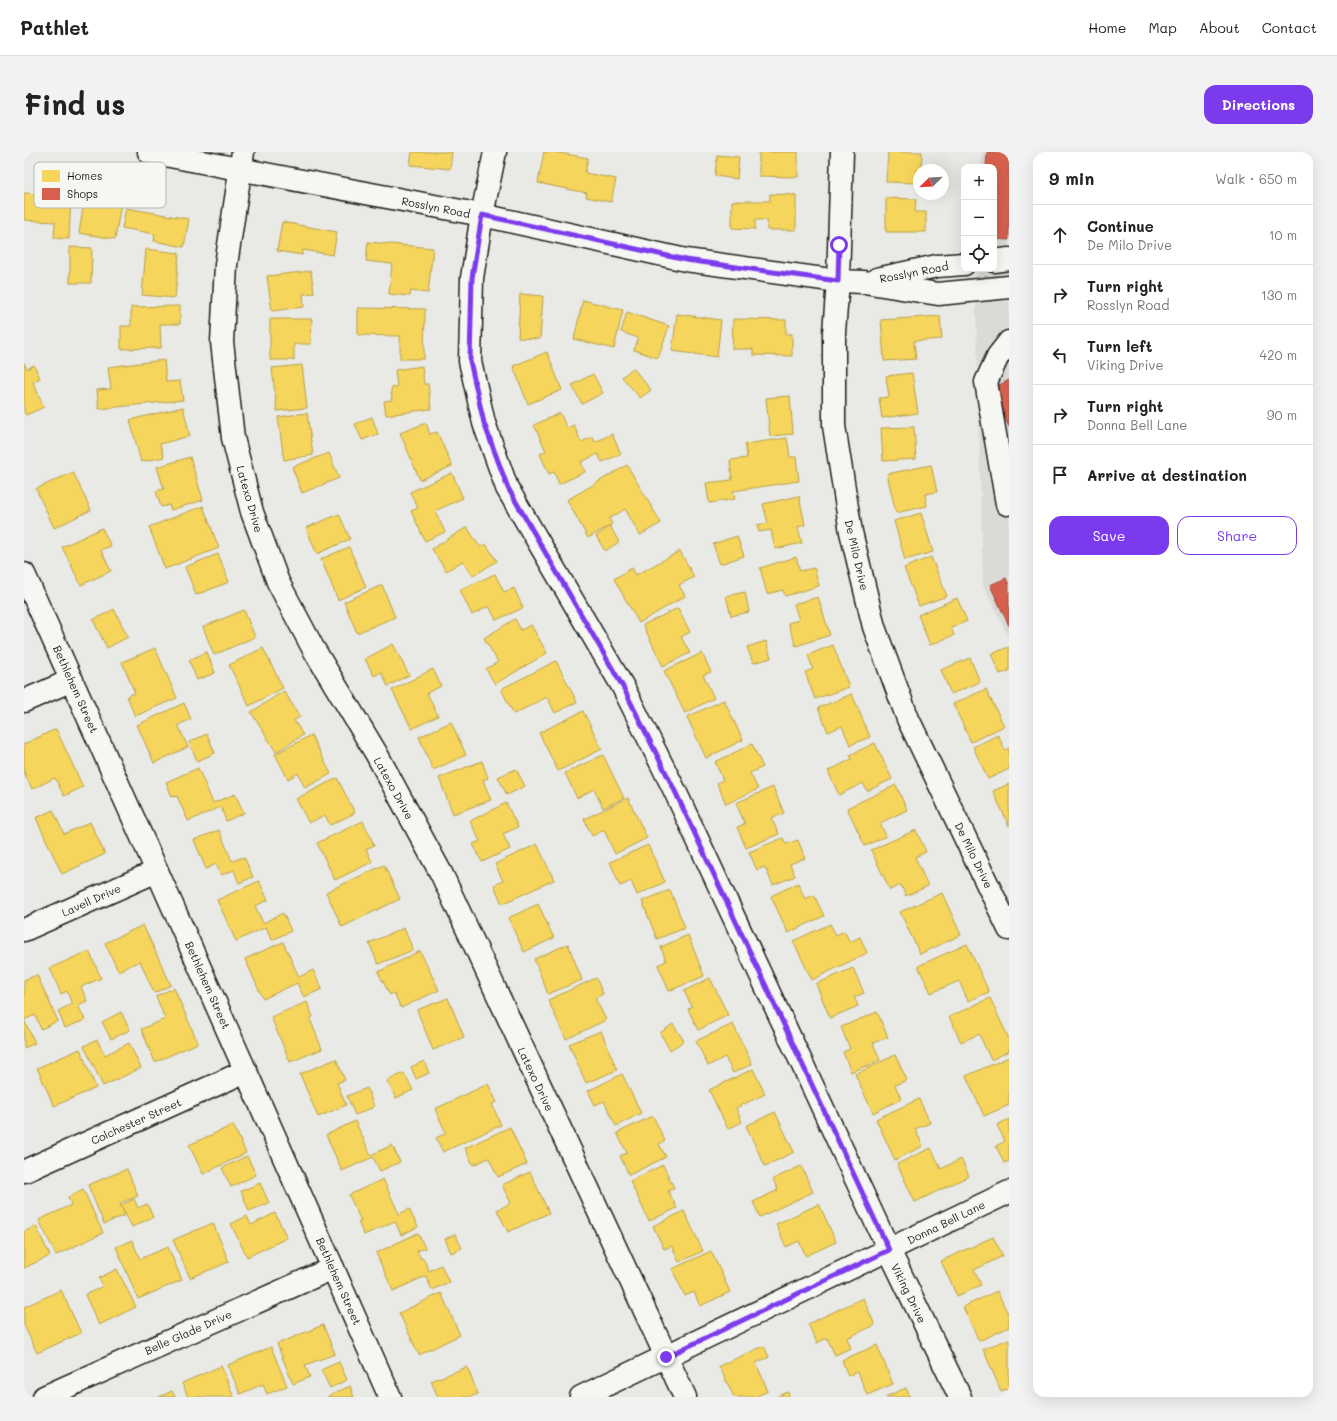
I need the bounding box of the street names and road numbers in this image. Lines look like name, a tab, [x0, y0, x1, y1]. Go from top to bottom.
street label: Rosslyn Road	[400, 193, 472, 221]
street label: Rosslyn Road	[878, 258, 950, 286]
street label: Latexo Drive	[233, 464, 267, 534]
street label: De Milo Drive	[842, 518, 872, 592]
street label: Bethlehem Street	[50, 643, 102, 735]
street label: Latexo Drive	[371, 754, 417, 822]
street label: De Milo Drive	[951, 819, 997, 891]
street label: Lavell Drive	[59, 880, 123, 920]
street label: Bethlehem Street	[182, 939, 234, 1031]
street label: Latexo Drive	[515, 1045, 557, 1114]
street label: Colchester Street	[88, 1094, 184, 1148]
street label: Donna Bell Lane	[905, 1197, 988, 1247]
street label: Bethlehem Street	[313, 1235, 365, 1327]
street label: Viking Drive	[888, 1261, 930, 1326]
street label: Belle Glade Drive	[142, 1306, 234, 1358]

